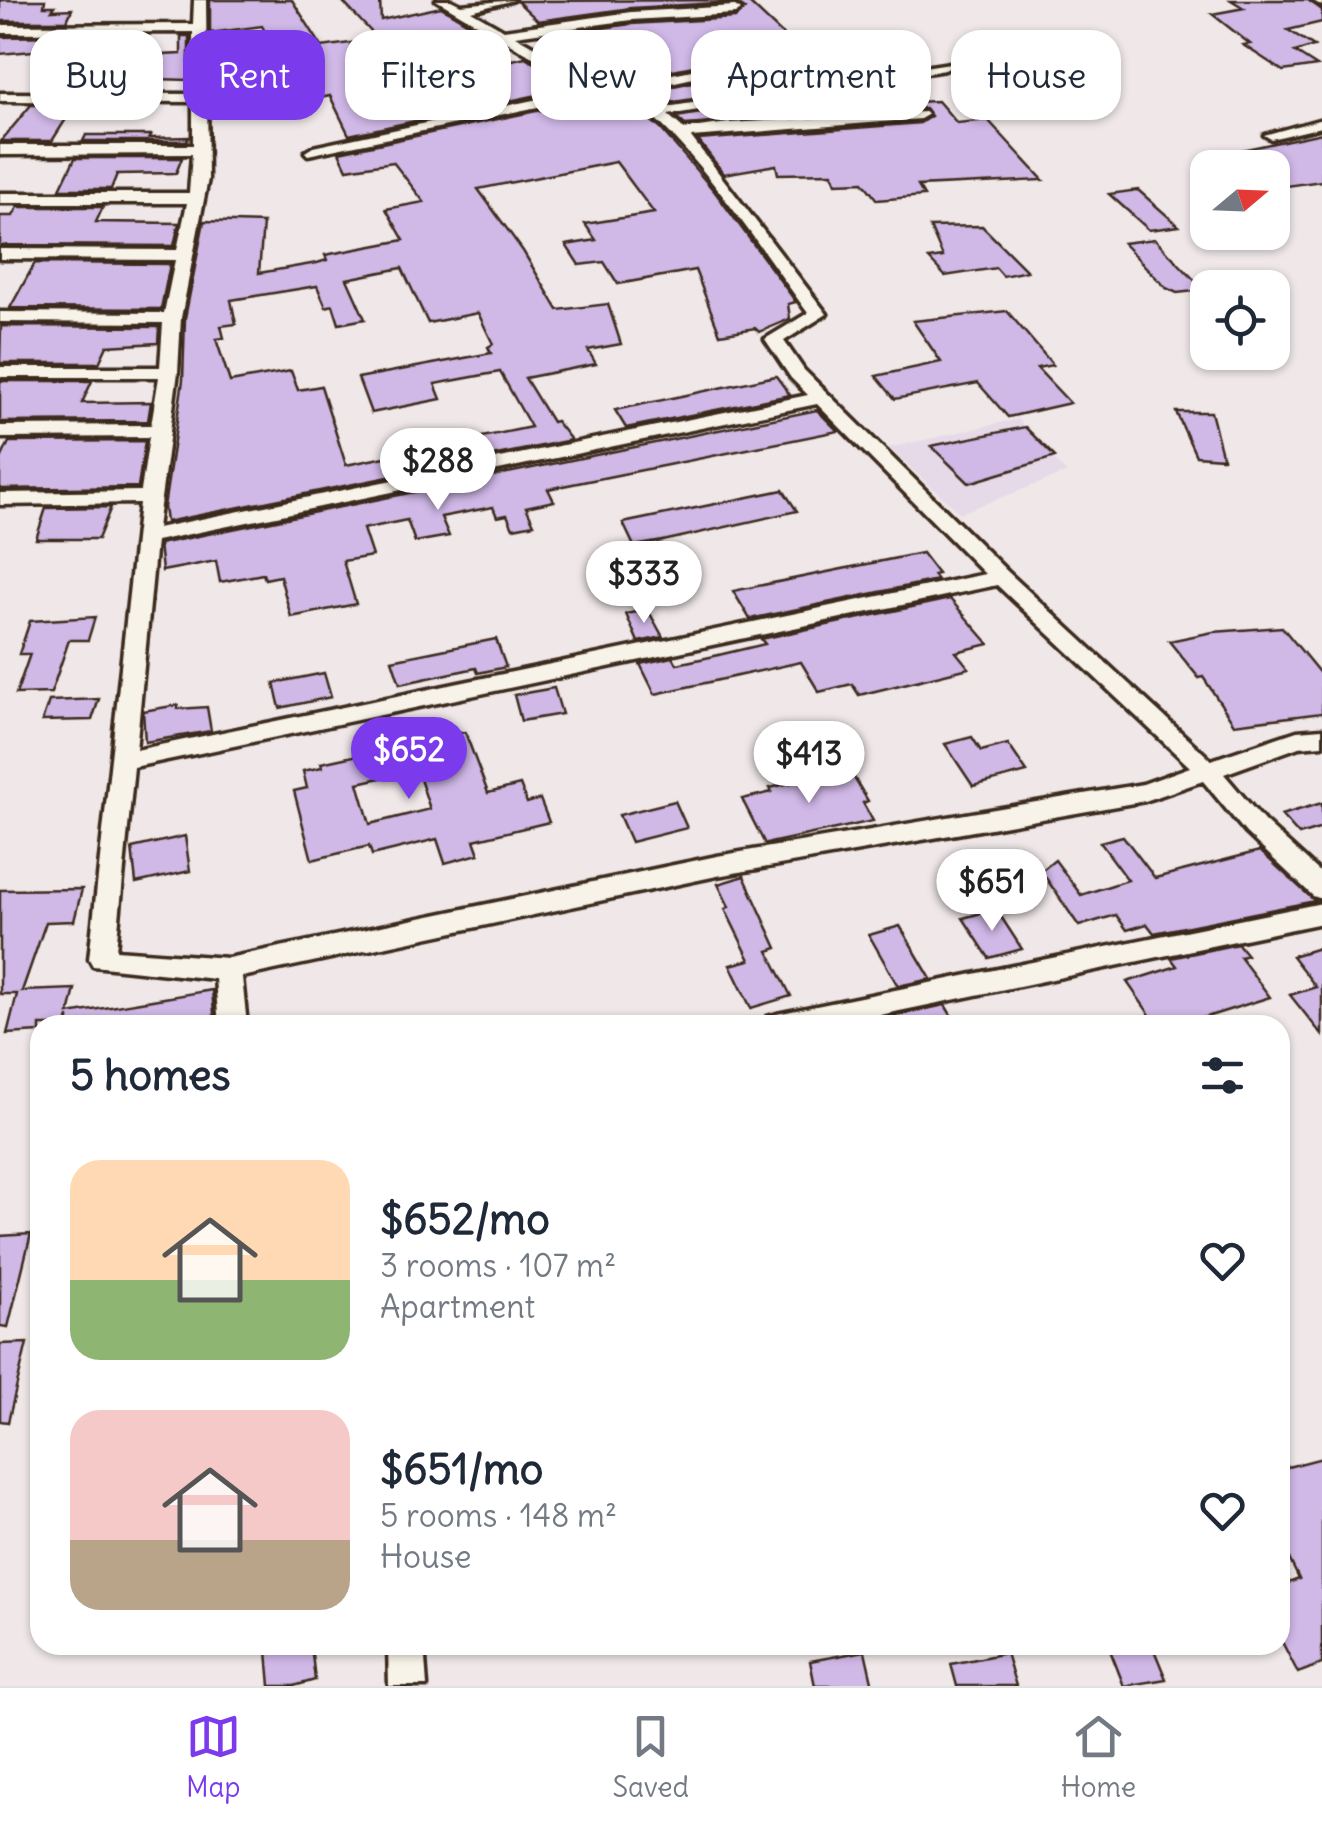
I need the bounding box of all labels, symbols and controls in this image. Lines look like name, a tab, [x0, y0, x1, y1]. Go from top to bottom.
chip: Buy	[30, 30, 163, 120]
chip: Rent	[183, 30, 325, 120]
chip: Filters	[345, 30, 511, 120]
chip: New	[531, 30, 671, 120]
chip: Apartment	[691, 30, 931, 120]
chip: House	[951, 30, 1121, 120]
north arrow	[1190, 150, 1290, 250]
map controls	[1190, 150, 1290, 370]
button: locate	[1190, 270, 1290, 370]
pin: $288	[379, 428, 497, 513]
text: $288	[402, 440, 474, 481]
pin: $333	[585, 541, 703, 626]
text: $333	[608, 553, 680, 594]
pin: $652	[350, 717, 468, 802]
pin: $413	[750, 721, 868, 806]
text: $652	[373, 729, 445, 770]
text: $413	[776, 733, 842, 774]
pin: $651	[933, 849, 1051, 934]
text: $651	[958, 861, 1026, 902]
icon: filters	[1195, 1048, 1250, 1103]
text: 5 homes	[70, 1049, 231, 1101]
text: $652/mo	[380, 1193, 550, 1245]
icon: home	[150, 1200, 270, 1320]
icon: heart	[1195, 1233, 1250, 1288]
text: 3 rooms · 107 m²	[380, 1245, 616, 1286]
text: Apartment	[380, 1286, 535, 1327]
text: $651/mo	[380, 1443, 543, 1495]
icon: home	[150, 1450, 270, 1570]
icon: heart	[1195, 1483, 1250, 1538]
text: 5 rooms · 148 m²	[380, 1495, 617, 1536]
text: House	[380, 1536, 471, 1577]
tab: Map	[186, 1709, 241, 1805]
tab: Saved	[612, 1709, 689, 1805]
tab: Home	[1061, 1709, 1136, 1805]

